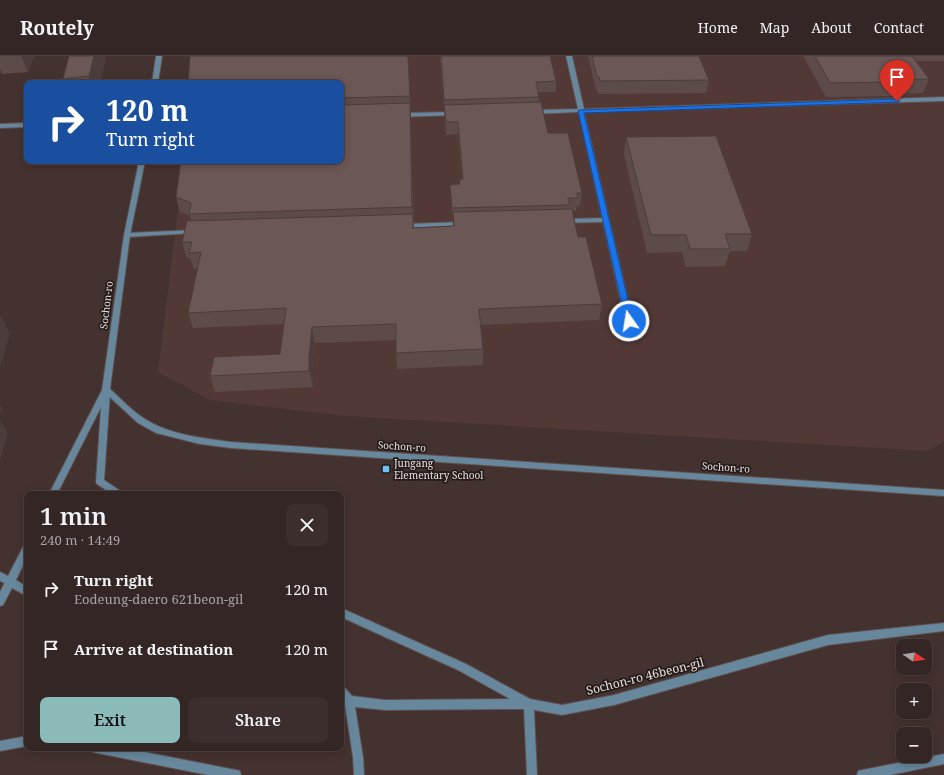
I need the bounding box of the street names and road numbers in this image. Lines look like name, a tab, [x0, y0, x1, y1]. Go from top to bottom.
street label: Sochon-ro	[96, 280, 116, 330]
street label: Sochon-ro	[377, 437, 427, 455]
street label: Sochon-ro	[701, 458, 751, 476]
street label: Sochon-ro 46beon-gil	[584, 653, 706, 699]

